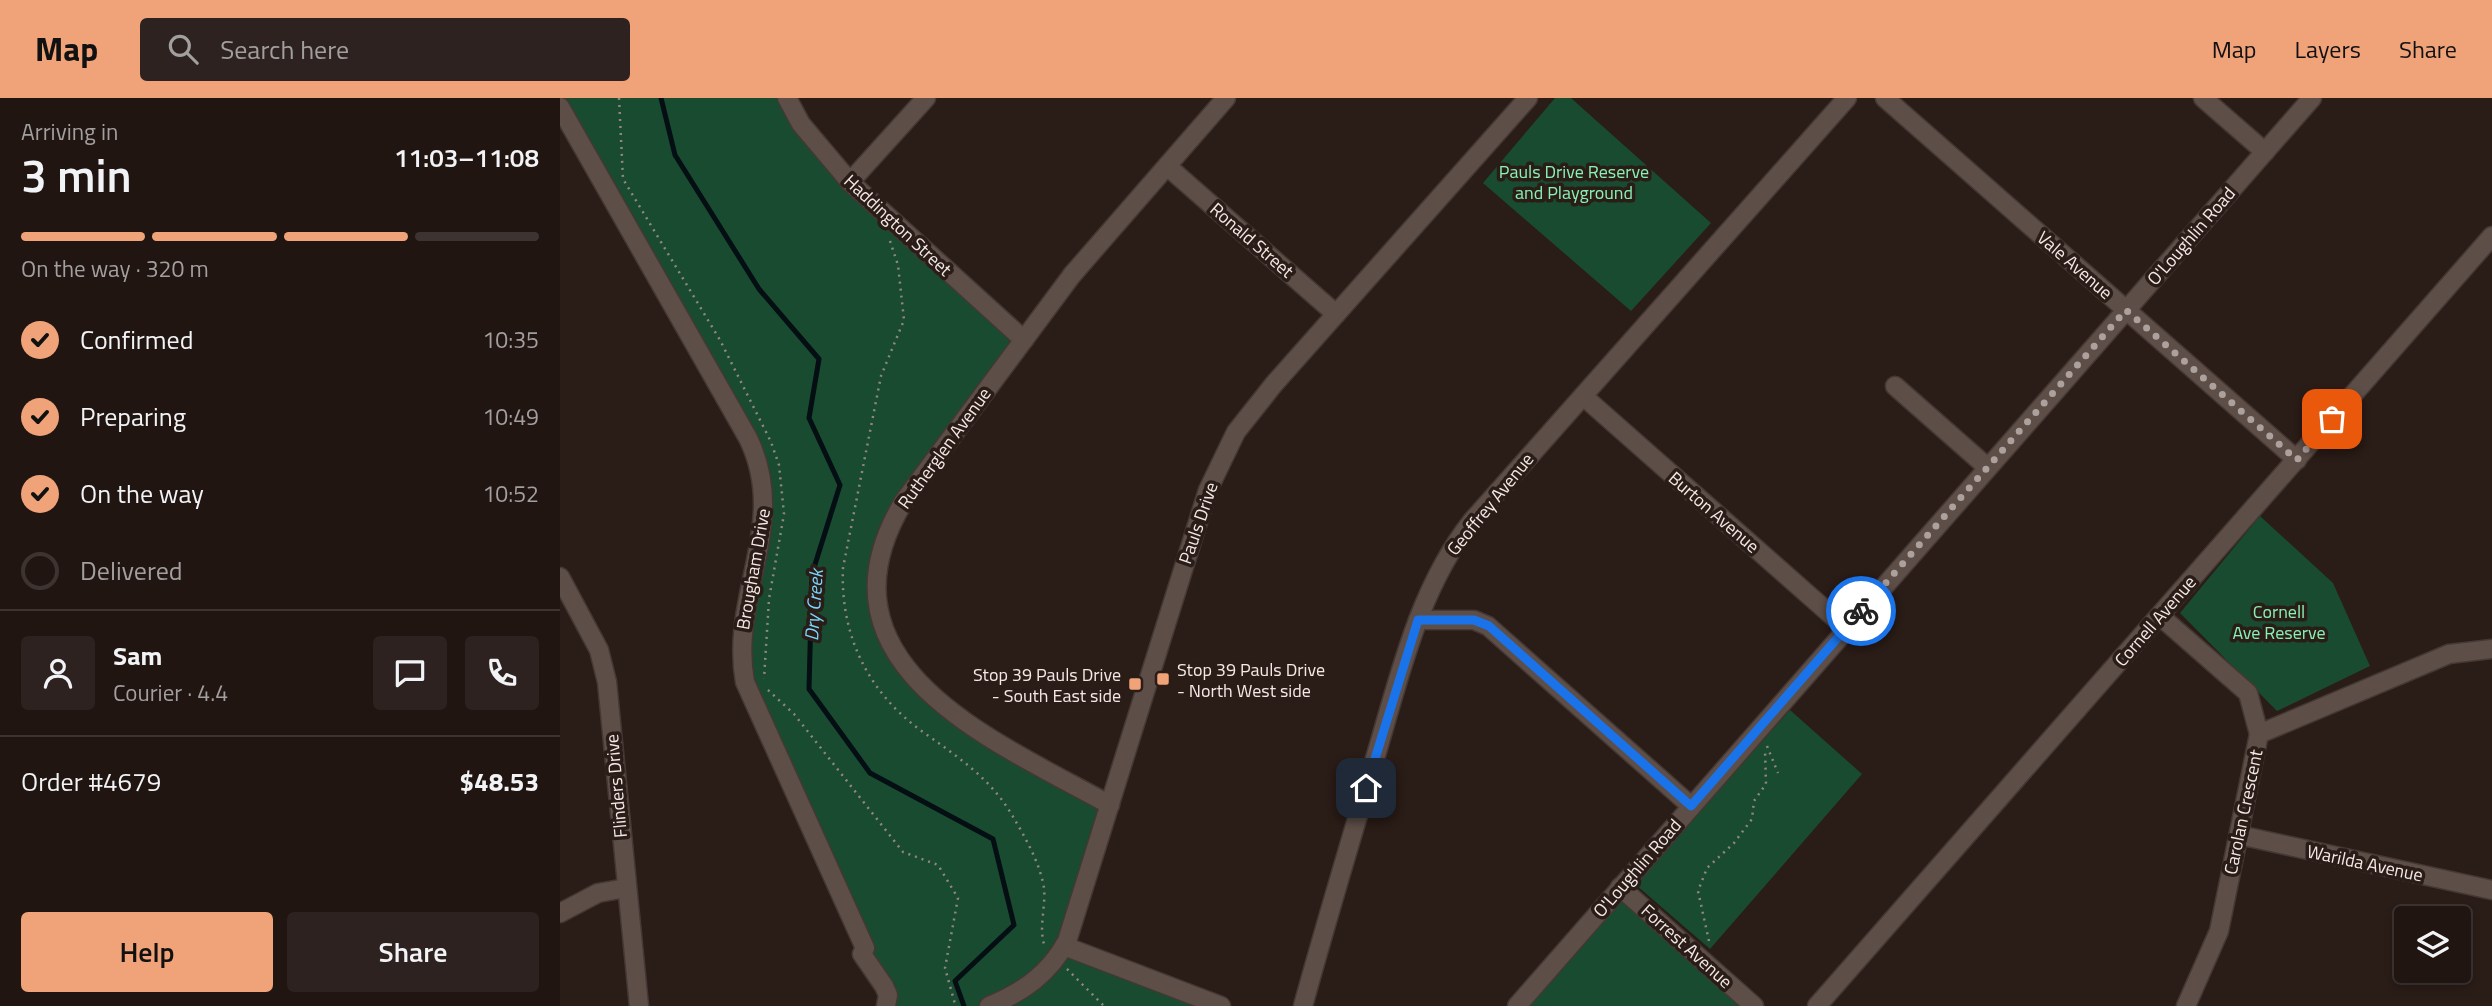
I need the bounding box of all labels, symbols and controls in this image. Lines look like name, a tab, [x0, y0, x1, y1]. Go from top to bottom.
search box	[140, 18, 630, 81]
text: Map	[35, 24, 98, 74]
icon: search	[164, 30, 202, 68]
text: Search here	[220, 30, 349, 69]
text: Map	[2212, 31, 2257, 67]
text: Layers	[2295, 31, 2361, 67]
text: Share	[2399, 31, 2457, 67]
text: Arriving in	[21, 114, 118, 149]
text: 11:03–11:08	[394, 138, 539, 177]
text: 3 min	[21, 140, 132, 210]
park label: Pauls Drive Reserve and Playground	[1499, 158, 1649, 206]
street label: Haddington Street	[838, 168, 959, 283]
street label: O'Loughlin Road	[2141, 181, 2241, 291]
street label: Ronald Street	[1204, 196, 1300, 284]
street label: Vale Avenue	[2031, 224, 2119, 306]
text: On the way · 320 m	[21, 251, 209, 286]
text: Confirmed	[80, 320, 194, 359]
icon: check	[21, 321, 59, 359]
text: 10:35	[482, 322, 539, 357]
street label: Rutherglen Avenue	[891, 382, 997, 514]
pin	[2302, 389, 2362, 449]
text: Preparing	[80, 397, 186, 436]
icon: check	[21, 398, 59, 436]
text: 10:49	[482, 399, 539, 434]
icon: bag	[2313, 400, 2351, 438]
street label: Geoffrey Avenue	[1440, 447, 1540, 561]
street label: Burton Avenue	[1663, 465, 1765, 559]
text: On the way	[80, 474, 204, 513]
icon: check	[21, 475, 59, 513]
text: 10:52	[482, 476, 539, 511]
street label: Pauls Drive	[1171, 478, 1225, 568]
street label: Brougham Drive	[729, 506, 777, 632]
text: Delivered	[80, 551, 183, 590]
water label: Dry Creek	[796, 566, 830, 642]
street label: Cornell Avenue	[2108, 570, 2202, 672]
courier	[1826, 576, 1896, 646]
icon: bike	[1842, 592, 1880, 630]
park label: Cornell Ave Reserve	[2232, 598, 2326, 646]
button: person	[21, 636, 95, 710]
text: Sam	[113, 636, 162, 675]
button: chat	[373, 636, 447, 710]
button: phone	[465, 636, 539, 710]
place label: Stop 39 Pauls Drive - North West side	[1177, 656, 1325, 704]
place label: Stop 39 Pauls Drive - South East side	[973, 661, 1121, 709]
marker: Stop 39 Pauls Drive - North West side	[1155, 671, 1171, 687]
text: Courier · 4.4	[113, 675, 228, 710]
marker: Stop 39 Pauls Drive - South East side	[1127, 676, 1143, 692]
street label: Flinders Drive	[598, 733, 634, 839]
street label: Carolan Crescent	[2217, 746, 2270, 877]
pin	[1336, 758, 1396, 818]
text: Order #4679	[21, 762, 161, 801]
text: $48.53	[460, 762, 539, 801]
icon: home	[1347, 769, 1385, 807]
street label: O'Loughlin Road	[1587, 813, 1687, 923]
street label: Warilda Avenue	[2305, 838, 2425, 888]
street label: Forrest Avenue	[1635, 898, 1739, 994]
map controls	[2394, 906, 2471, 983]
button: layers	[2394, 906, 2471, 983]
button: Help	[21, 912, 273, 992]
button: Share	[287, 912, 539, 992]

